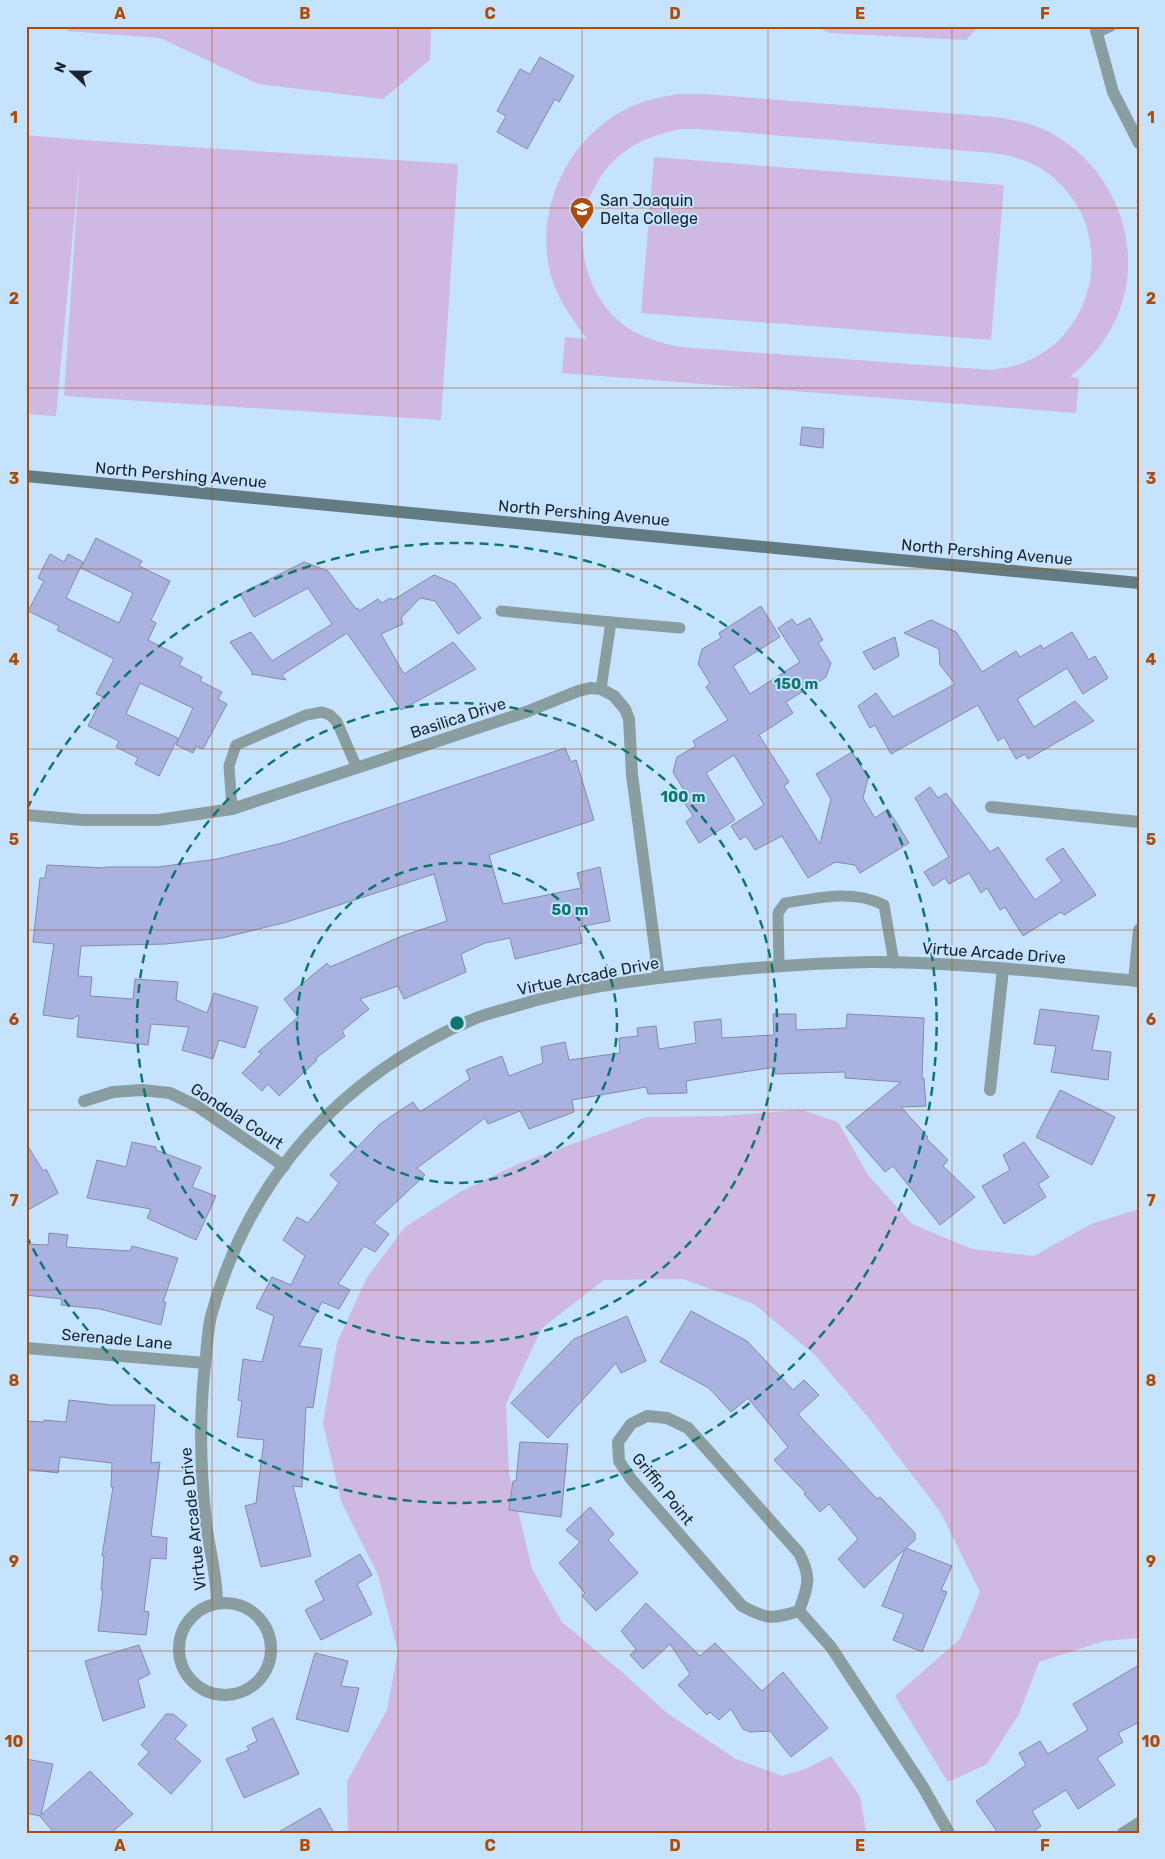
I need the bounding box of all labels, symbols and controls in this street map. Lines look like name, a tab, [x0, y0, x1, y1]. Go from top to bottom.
text: A	[114, 4, 126, 23]
text: B	[299, 4, 311, 23]
text: C	[484, 4, 496, 23]
text: D	[669, 4, 681, 23]
text: E	[855, 4, 865, 23]
text: F	[1040, 4, 1050, 23]
north arrow	[48, 48, 98, 98]
text: N	[51, 59, 70, 75]
text: 1	[10, 108, 18, 127]
text: 1	[1147, 108, 1155, 127]
place label: San Joaquin Delta College	[600, 191, 698, 228]
school or university icon: San Joaquin Delta College	[569, 196, 595, 230]
text: 2	[9, 289, 19, 308]
text: 2	[1146, 289, 1156, 308]
street label: North Pershing Avenue	[94, 458, 268, 492]
text: 3	[9, 469, 19, 488]
text: 3	[1146, 469, 1156, 488]
street label: North Pershing Avenue	[497, 496, 671, 530]
street label: North Pershing Avenue	[900, 535, 1074, 569]
text: 4	[9, 650, 20, 669]
text: 4	[1146, 650, 1157, 669]
text: 150 m	[774, 675, 818, 693]
street label: Basilica Drive	[408, 694, 508, 742]
text: 100 m	[661, 788, 705, 806]
text: 5	[9, 830, 19, 849]
text: 5	[1146, 830, 1156, 849]
text: 50 m	[552, 901, 588, 919]
street label: Virtue Arcade Drive	[922, 939, 1066, 967]
street label: Virtue Arcade Drive	[516, 953, 660, 999]
text: 6	[9, 1010, 19, 1029]
text: 6	[1146, 1010, 1156, 1029]
centre of rings	[448, 1014, 466, 1032]
street label: Gondola Court	[187, 1079, 287, 1153]
text: 7	[9, 1191, 19, 1210]
text: 7	[1146, 1191, 1156, 1210]
street label: Serenade Lane	[61, 1325, 173, 1353]
text: 8	[9, 1371, 20, 1390]
text: 8	[1146, 1371, 1157, 1390]
street label: Virtue Arcade Drive	[176, 1446, 210, 1592]
street label: Griffin Point	[628, 1449, 698, 1529]
text: 9	[9, 1552, 19, 1571]
text: 9	[1146, 1552, 1156, 1571]
text: 10	[5, 1732, 24, 1751]
text: 10	[1142, 1732, 1161, 1751]
text: A	[114, 1836, 126, 1855]
text: B	[299, 1836, 311, 1855]
text: C	[484, 1836, 496, 1855]
text: D	[669, 1836, 681, 1855]
text: E	[855, 1836, 865, 1855]
text: F	[1040, 1836, 1050, 1855]

